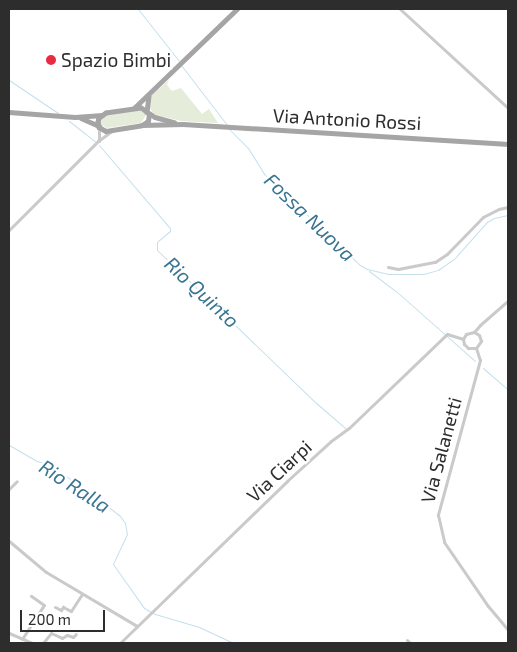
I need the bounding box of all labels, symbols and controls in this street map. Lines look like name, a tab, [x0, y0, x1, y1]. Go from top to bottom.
place label: Spazio Bimbi	[61, 49, 171, 71]
marker: Spazio Bimbi	[45, 54, 57, 66]
street label: Via Antonio Rossi	[272, 104, 422, 134]
water label: Fossa Nuova	[260, 168, 360, 266]
water label: Rio Quinto	[160, 252, 244, 332]
street label: Via Salanetti	[416, 395, 466, 505]
street label: Via Ciarpi	[242, 435, 316, 507]
water label: Rio Ralla	[35, 454, 115, 518]
scale bar	[22, 600, 108, 632]
text: 200 m	[28, 610, 71, 628]

